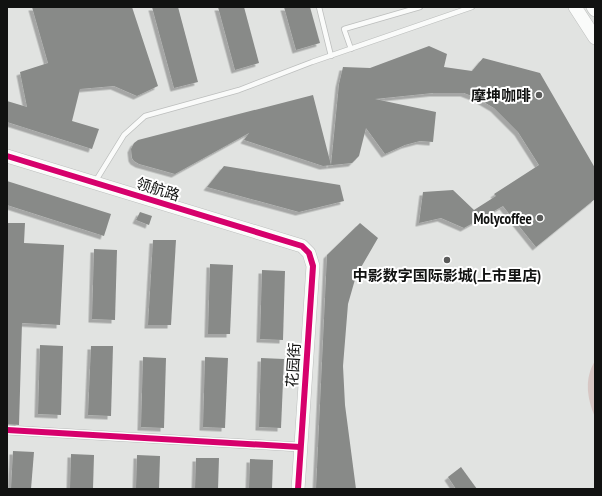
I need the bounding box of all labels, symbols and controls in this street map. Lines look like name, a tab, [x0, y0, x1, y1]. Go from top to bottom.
place label: 摩坤咖啡	[471, 86, 531, 105]
marker: 摩坤咖啡	[534, 90, 544, 100]
street label: 领航路	[134, 173, 182, 205]
place label: Molycoffee	[473, 209, 532, 228]
marker: Molycoffee	[535, 213, 545, 223]
marker: 中影数字国际影城(上市里店)	[442, 255, 452, 265]
place label: 中影数字国际影城(上市里店)	[353, 266, 541, 285]
street label: 花园街	[282, 342, 304, 388]

